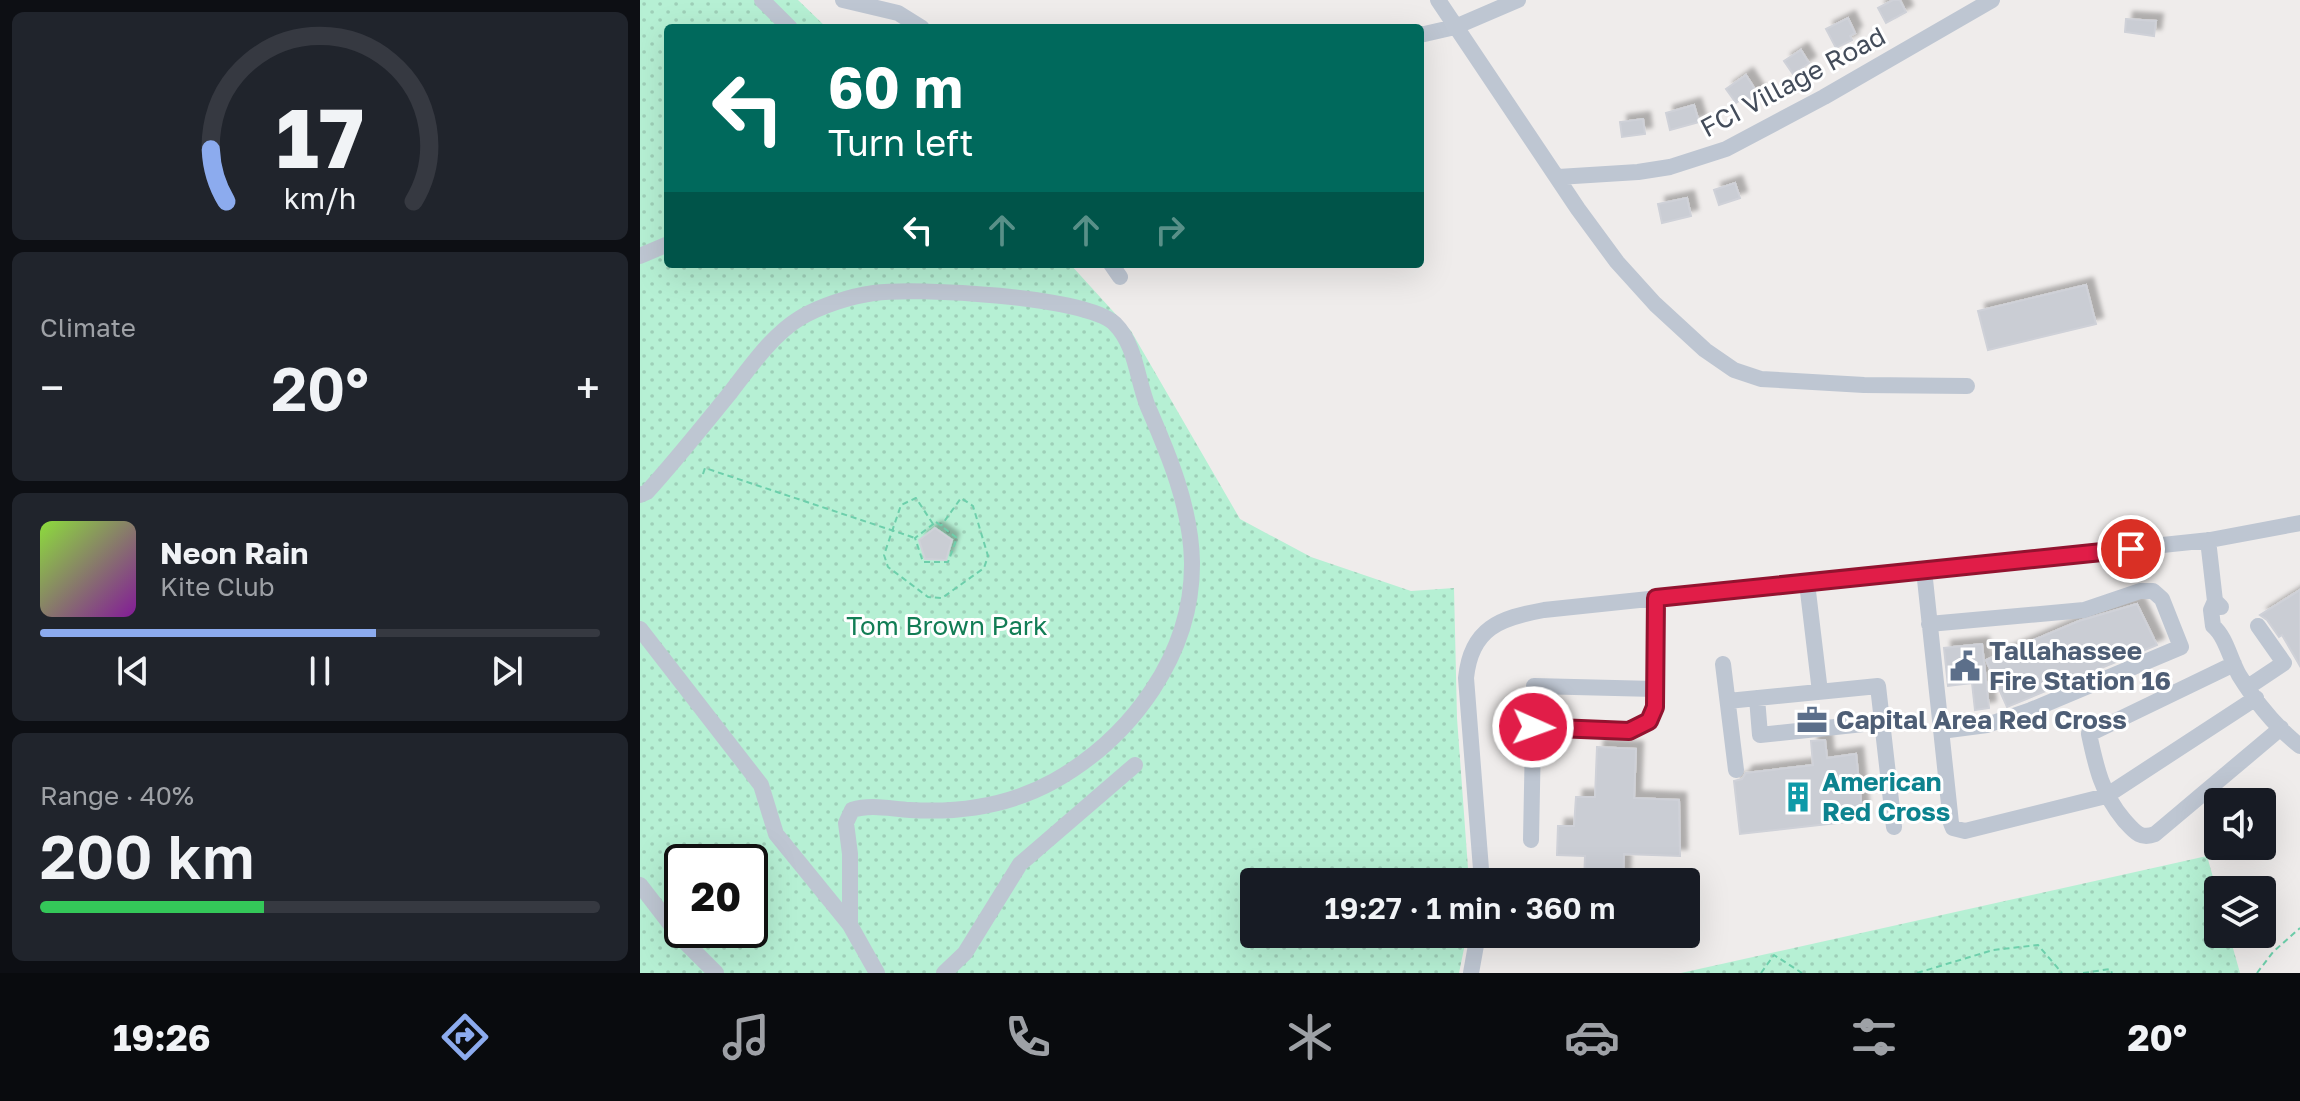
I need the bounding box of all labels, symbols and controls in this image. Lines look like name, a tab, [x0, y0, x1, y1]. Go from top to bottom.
street label: FCI Village Road	[1695, 20, 1890, 143]
text: 60 m	[828, 53, 963, 120]
icon: left	[696, 56, 800, 160]
text: 17	[276, 86, 364, 186]
text: Turn left	[828, 121, 974, 164]
text: km/h	[284, 181, 356, 215]
icon: left	[896, 208, 940, 252]
icon: ahead	[980, 208, 1024, 252]
icon: ahead	[1064, 208, 1108, 252]
icon: right	[1148, 208, 1192, 252]
text: Climate	[40, 312, 136, 343]
text: 20°	[271, 352, 369, 424]
text: −	[40, 361, 64, 414]
text: +	[576, 361, 600, 414]
pin	[2097, 515, 2165, 583]
icon: arrive	[2109, 527, 2153, 571]
text: Neon Rain	[160, 535, 308, 571]
text: Kite Club	[160, 571, 275, 602]
park label: Tom Brown Park	[846, 610, 1048, 641]
place label: Tallahassee Fire Station 16	[1989, 635, 2171, 696]
icon: previous	[111, 649, 155, 693]
icon: pause	[298, 649, 342, 693]
icon: next	[485, 649, 529, 693]
public building icon: Tallahassee Fire Station 16	[1948, 649, 1982, 683]
position arrow	[1491, 685, 1575, 769]
office icon: Capital Area Red Cross	[1795, 703, 1829, 737]
place label: Capital Area Red Cross	[1836, 704, 2127, 735]
place label: American Red Cross	[1822, 766, 1950, 827]
text: Range · 40%	[40, 780, 194, 811]
building icon: American Red Cross	[1781, 780, 1815, 814]
map controls	[2204, 788, 2276, 948]
button: sound	[2204, 788, 2276, 860]
text: 200 km	[40, 820, 255, 892]
speed limit sign: 20	[664, 844, 768, 948]
button: layers	[2204, 876, 2276, 948]
text: 19:27 · 1 min · 360 m	[1325, 890, 1615, 926]
icon: directions	[437, 1009, 493, 1065]
icon: music	[718, 1009, 774, 1065]
icon: phone	[1000, 1009, 1056, 1065]
icon: climate	[1282, 1009, 1338, 1065]
icon: car	[1564, 1009, 1620, 1065]
icon: filters	[1846, 1009, 1902, 1065]
text: 19:26	[113, 1016, 211, 1059]
text: 20°	[2128, 1016, 2187, 1059]

